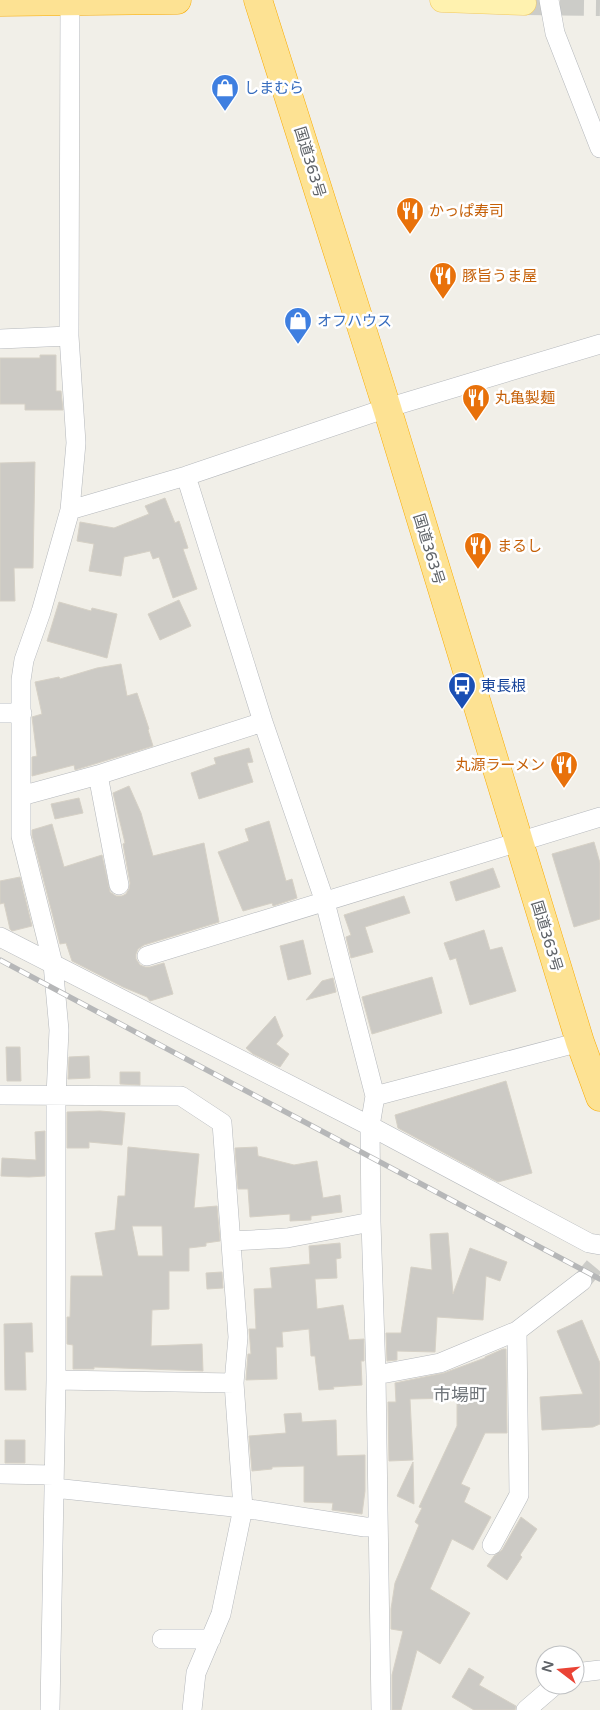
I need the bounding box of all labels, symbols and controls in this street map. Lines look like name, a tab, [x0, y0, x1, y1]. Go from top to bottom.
shop icon: しまむら	[210, 73, 240, 112]
place label: しまむら	[244, 79, 304, 97]
street label: 国道363号	[291, 124, 329, 200]
restaurant icon: かっぱ寿司	[395, 196, 425, 235]
place label: かっぱ寿司	[429, 202, 504, 220]
restaurant icon: 豚旨うま屋	[428, 261, 458, 300]
place label: 豚旨うま屋	[462, 267, 537, 285]
shop icon: オフハウス	[283, 306, 313, 345]
place label: オフハウス	[317, 312, 392, 330]
restaurant icon: 丸亀製麺	[461, 383, 491, 422]
place label: 丸亀製麺	[495, 389, 555, 407]
street label: 国道363号	[410, 511, 448, 587]
restaurant icon: まるし	[463, 531, 493, 570]
place label: まるし	[497, 537, 542, 555]
bus stop icon: 東長根	[447, 671, 477, 710]
place label: 東長根	[481, 677, 526, 695]
restaurant icon: 丸源ラーメン	[549, 750, 579, 789]
place label: 丸源ラーメン	[456, 756, 545, 774]
street label: 国道363号	[528, 898, 566, 974]
district label: 市場町	[433, 1384, 487, 1406]
north arrow	[535, 1645, 585, 1695]
text: N	[538, 1659, 558, 1674]

